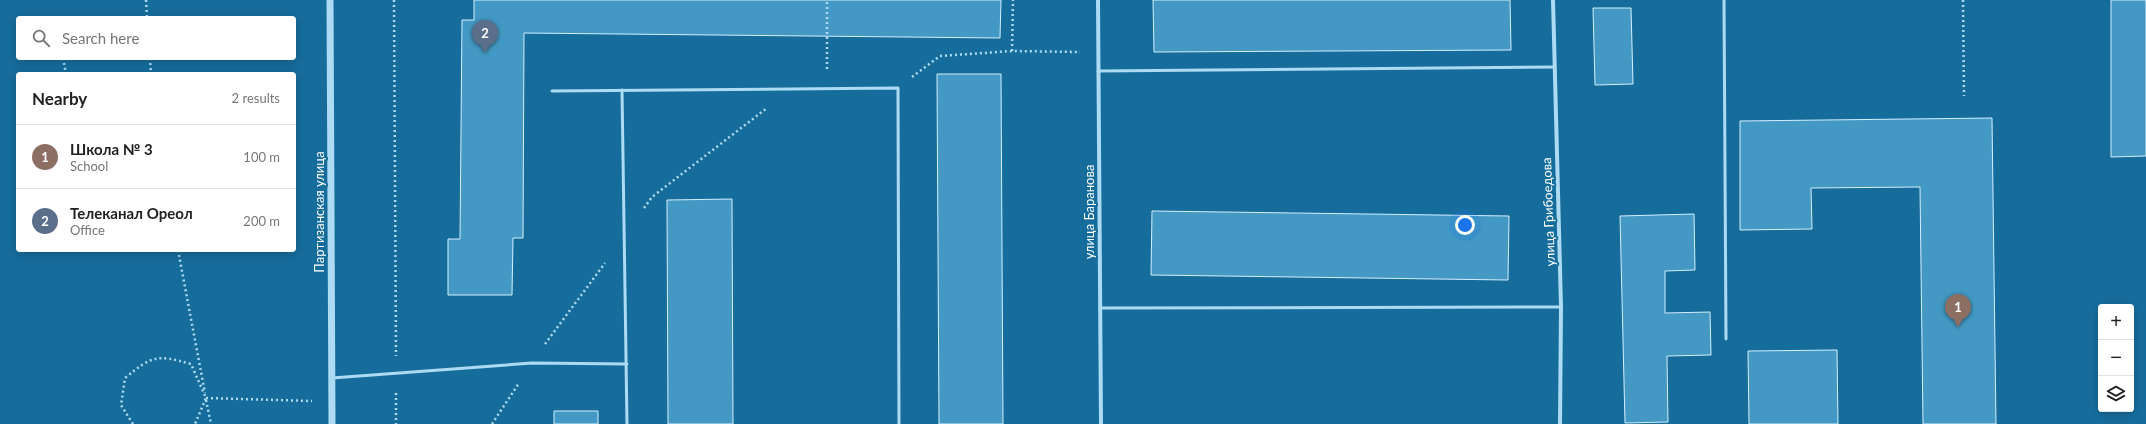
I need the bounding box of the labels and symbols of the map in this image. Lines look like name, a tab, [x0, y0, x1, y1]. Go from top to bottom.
pin: 2	[472, 20, 498, 53]
street label: Партизанская улица	[311, 151, 327, 273]
street label: улица Грибоедова	[1538, 157, 1558, 267]
street label: улица Баранова	[1081, 165, 1097, 259]
your location	[1455, 215, 1475, 235]
pin: 1	[1945, 294, 1971, 327]

